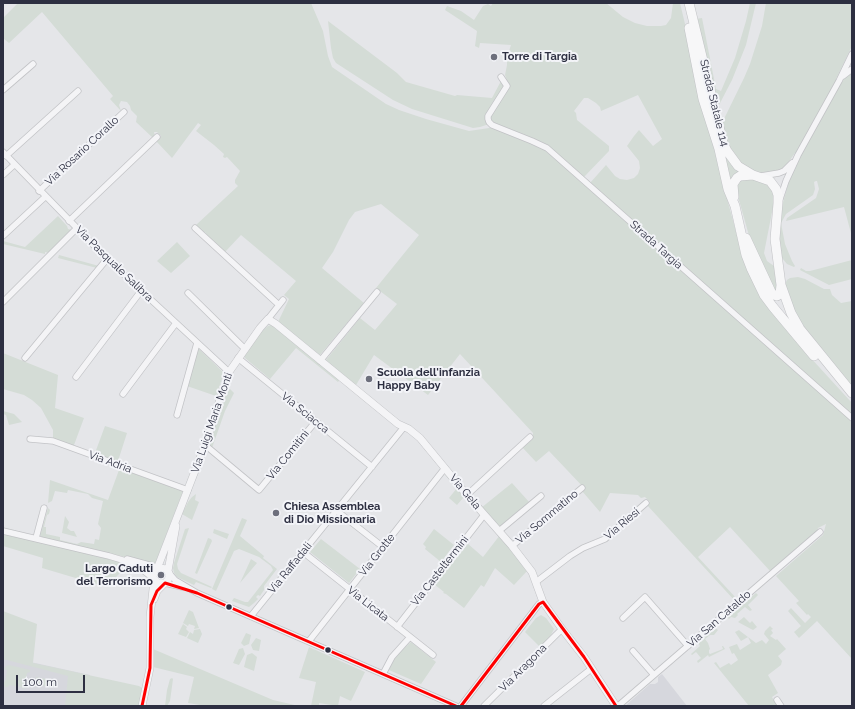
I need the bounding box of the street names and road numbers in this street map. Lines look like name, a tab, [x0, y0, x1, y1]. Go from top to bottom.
street label: Strada Statale 114	[697, 58, 731, 148]
street label: Via Rosario Corallo	[43, 114, 121, 188]
street label: Strada Targia	[627, 218, 685, 272]
street label: Via Pasquale Salibra	[72, 223, 156, 305]
street label: Via Luigi Maria Monti	[189, 371, 235, 475]
street label: Via Sciacca	[278, 390, 332, 436]
street label: Via Comitini	[264, 427, 312, 483]
street label: Via Adria	[87, 448, 133, 476]
street label: Via Gela	[446, 472, 484, 512]
street label: Via Sommatino	[513, 487, 581, 547]
street label: Via Riesi	[602, 505, 642, 543]
street label: Via Grotte	[356, 531, 398, 579]
street label: Via Casteltermini	[408, 533, 472, 609]
street label: Via Raffadali	[265, 540, 315, 596]
street label: Via Licata	[345, 584, 391, 624]
street label: Via San Cataldo	[684, 588, 754, 650]
street label: Via Aragona	[497, 642, 549, 694]

